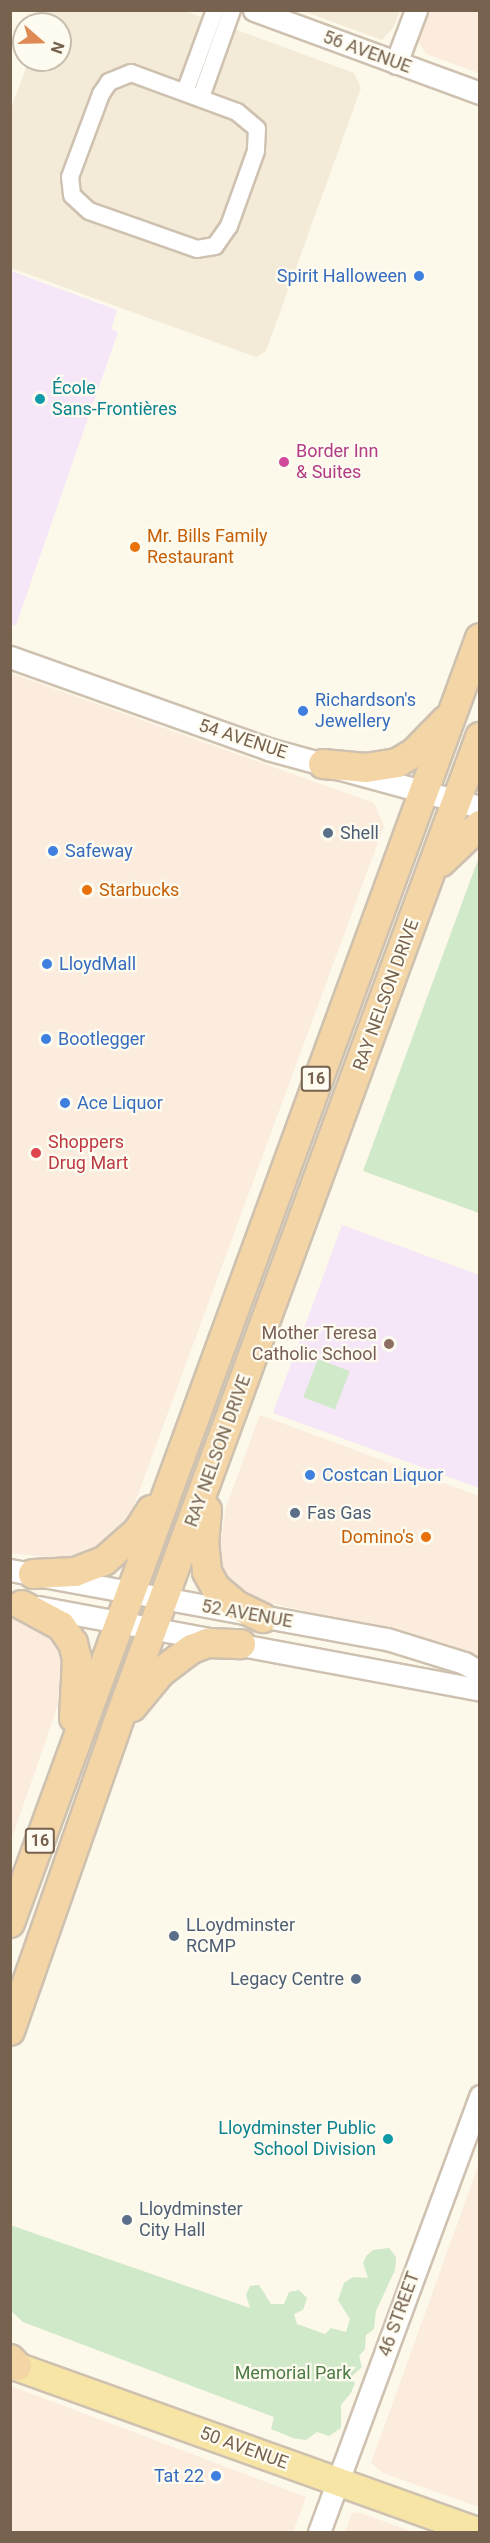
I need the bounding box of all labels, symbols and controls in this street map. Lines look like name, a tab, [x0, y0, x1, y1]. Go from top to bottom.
north arrow	[12, 12, 72, 72]
street label: 56 AVENUE	[320, 26, 414, 78]
text: N	[47, 39, 68, 56]
place label: Spirit Halloween	[277, 265, 407, 287]
marker: Spirit Halloween	[412, 269, 426, 283]
place label: École Sans-Frontières	[52, 378, 177, 420]
marker: École Sans-Frontières	[33, 392, 47, 406]
place label: Border Inn & Suites	[296, 441, 378, 484]
marker: Border Inn & Suites	[277, 455, 291, 469]
place label: Mr. Bills Family Restaurant	[147, 526, 268, 568]
marker: Mr. Bills Family Restaurant	[128, 540, 142, 554]
place label: Richardson's Jewellery	[315, 690, 416, 732]
marker: Richardson's Jewellery	[296, 704, 310, 718]
street label: 54 AVENUE	[196, 714, 290, 764]
place label: Shell	[340, 822, 379, 844]
marker: Shell	[321, 826, 335, 840]
place label: Safeway	[65, 840, 133, 862]
marker: Safeway	[46, 844, 60, 858]
place label: Starbucks	[99, 879, 179, 901]
marker: Starbucks	[80, 883, 94, 897]
street label: RAY NELSON DRIVE	[349, 916, 423, 1074]
place label: LloydMall	[59, 953, 136, 975]
marker: LloydMall	[40, 957, 54, 971]
place label: Bootlegger	[58, 1028, 145, 1050]
marker: Bootlegger	[39, 1032, 53, 1046]
road number: 16	[300, 1066, 332, 1092]
place label: Ace Liquor	[77, 1092, 163, 1114]
marker: Ace Liquor	[58, 1096, 72, 1110]
place label: Shoppers Drug Mart	[48, 1132, 128, 1174]
marker: Shoppers Drug Mart	[29, 1146, 43, 1160]
place label: Mother Teresa Catholic School	[252, 1323, 377, 1366]
marker: Mother Teresa Catholic School	[382, 1337, 396, 1351]
street label: RAY NELSON DRIVE	[181, 1372, 255, 1530]
place label: Costcan Liquor	[322, 1464, 443, 1486]
marker: Costcan Liquor	[303, 1468, 317, 1482]
place label: Fas Gas	[307, 1502, 372, 1524]
marker: Fas Gas	[288, 1506, 302, 1520]
place label: Domino's	[341, 1526, 414, 1548]
marker: Domino's	[419, 1530, 433, 1544]
street label: 52 AVENUE	[200, 1595, 294, 1633]
road number: 16	[24, 1828, 57, 1854]
place label: LLoydminster RCMP	[186, 1915, 295, 1958]
marker: LLoydminster RCMP	[167, 1929, 181, 1943]
place label: Legacy Centre	[230, 1968, 344, 1990]
marker: Legacy Centre	[349, 1972, 363, 1986]
place label: Lloydminster Public School Division	[218, 2118, 376, 2160]
marker: Lloydminster Public School Division	[381, 2132, 395, 2146]
place label: Lloydminster City Hall	[139, 2199, 243, 2242]
marker: Lloydminster City Hall	[120, 2213, 134, 2227]
street label: 46 STREET	[374, 2269, 424, 2359]
park label: Memorial Park	[235, 2362, 351, 2384]
street label: 50 AVENUE	[197, 2422, 291, 2474]
place label: Tat 22	[154, 2465, 204, 2487]
marker: Tat 22	[209, 2469, 223, 2483]

